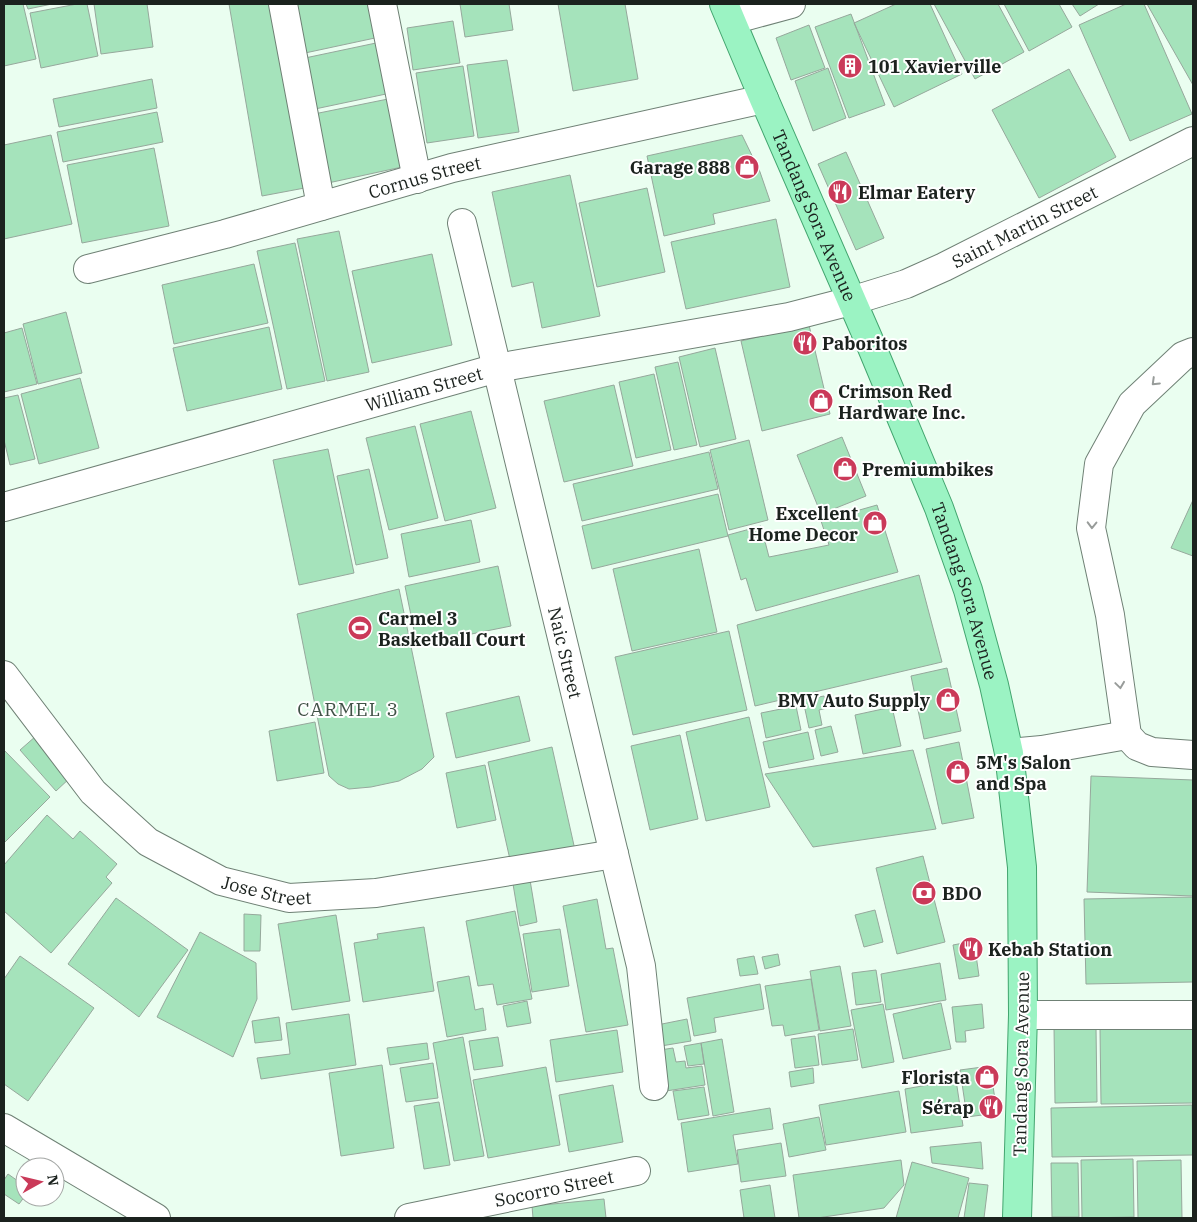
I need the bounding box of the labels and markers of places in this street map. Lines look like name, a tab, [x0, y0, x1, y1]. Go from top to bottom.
building icon: 101 Xavierville	[837, 53, 863, 79]
place label: 101 Xavierville	[868, 55, 1001, 78]
shop icon: Garage 888	[734, 154, 760, 180]
place label: Garage 888	[630, 156, 730, 179]
restaurant icon: Elmar Eatery	[827, 179, 853, 205]
place label: Elmar Eatery	[858, 181, 976, 204]
restaurant icon: Paboritos	[792, 330, 818, 356]
place label: Paboritos	[822, 332, 907, 355]
place label: Crimson Red Hardware Inc.	[838, 380, 965, 424]
shop icon: Crimson Red Hardware Inc.	[808, 388, 834, 414]
shop icon: Premiumbikes	[832, 456, 858, 482]
place label: Premiumbikes	[862, 458, 993, 481]
place label: Excellent Home Decor	[748, 502, 858, 546]
shop icon: Excellent Home Decor	[862, 510, 888, 536]
place label: Carmel 3 Basketball Court	[378, 607, 526, 651]
sports icon: Carmel 3 Basketball Court	[347, 615, 373, 641]
shop icon: BMV Auto Supply	[935, 687, 961, 713]
place label: BMV Auto Supply	[777, 689, 931, 712]
place label: 5M's Salon and Spa	[976, 751, 1071, 795]
shop icon: 5M's Salon and Spa	[945, 759, 971, 785]
bank icon: BDO	[911, 880, 937, 906]
place label: BDO	[942, 882, 982, 905]
restaurant icon: Kebab Station	[958, 936, 984, 962]
place label: Kebab Station	[988, 938, 1112, 961]
shop icon: Florista	[974, 1064, 1000, 1090]
place label: Florista	[901, 1066, 970, 1089]
restaurant icon: Sérap	[978, 1094, 1004, 1120]
place label: Sérap	[922, 1096, 974, 1119]

